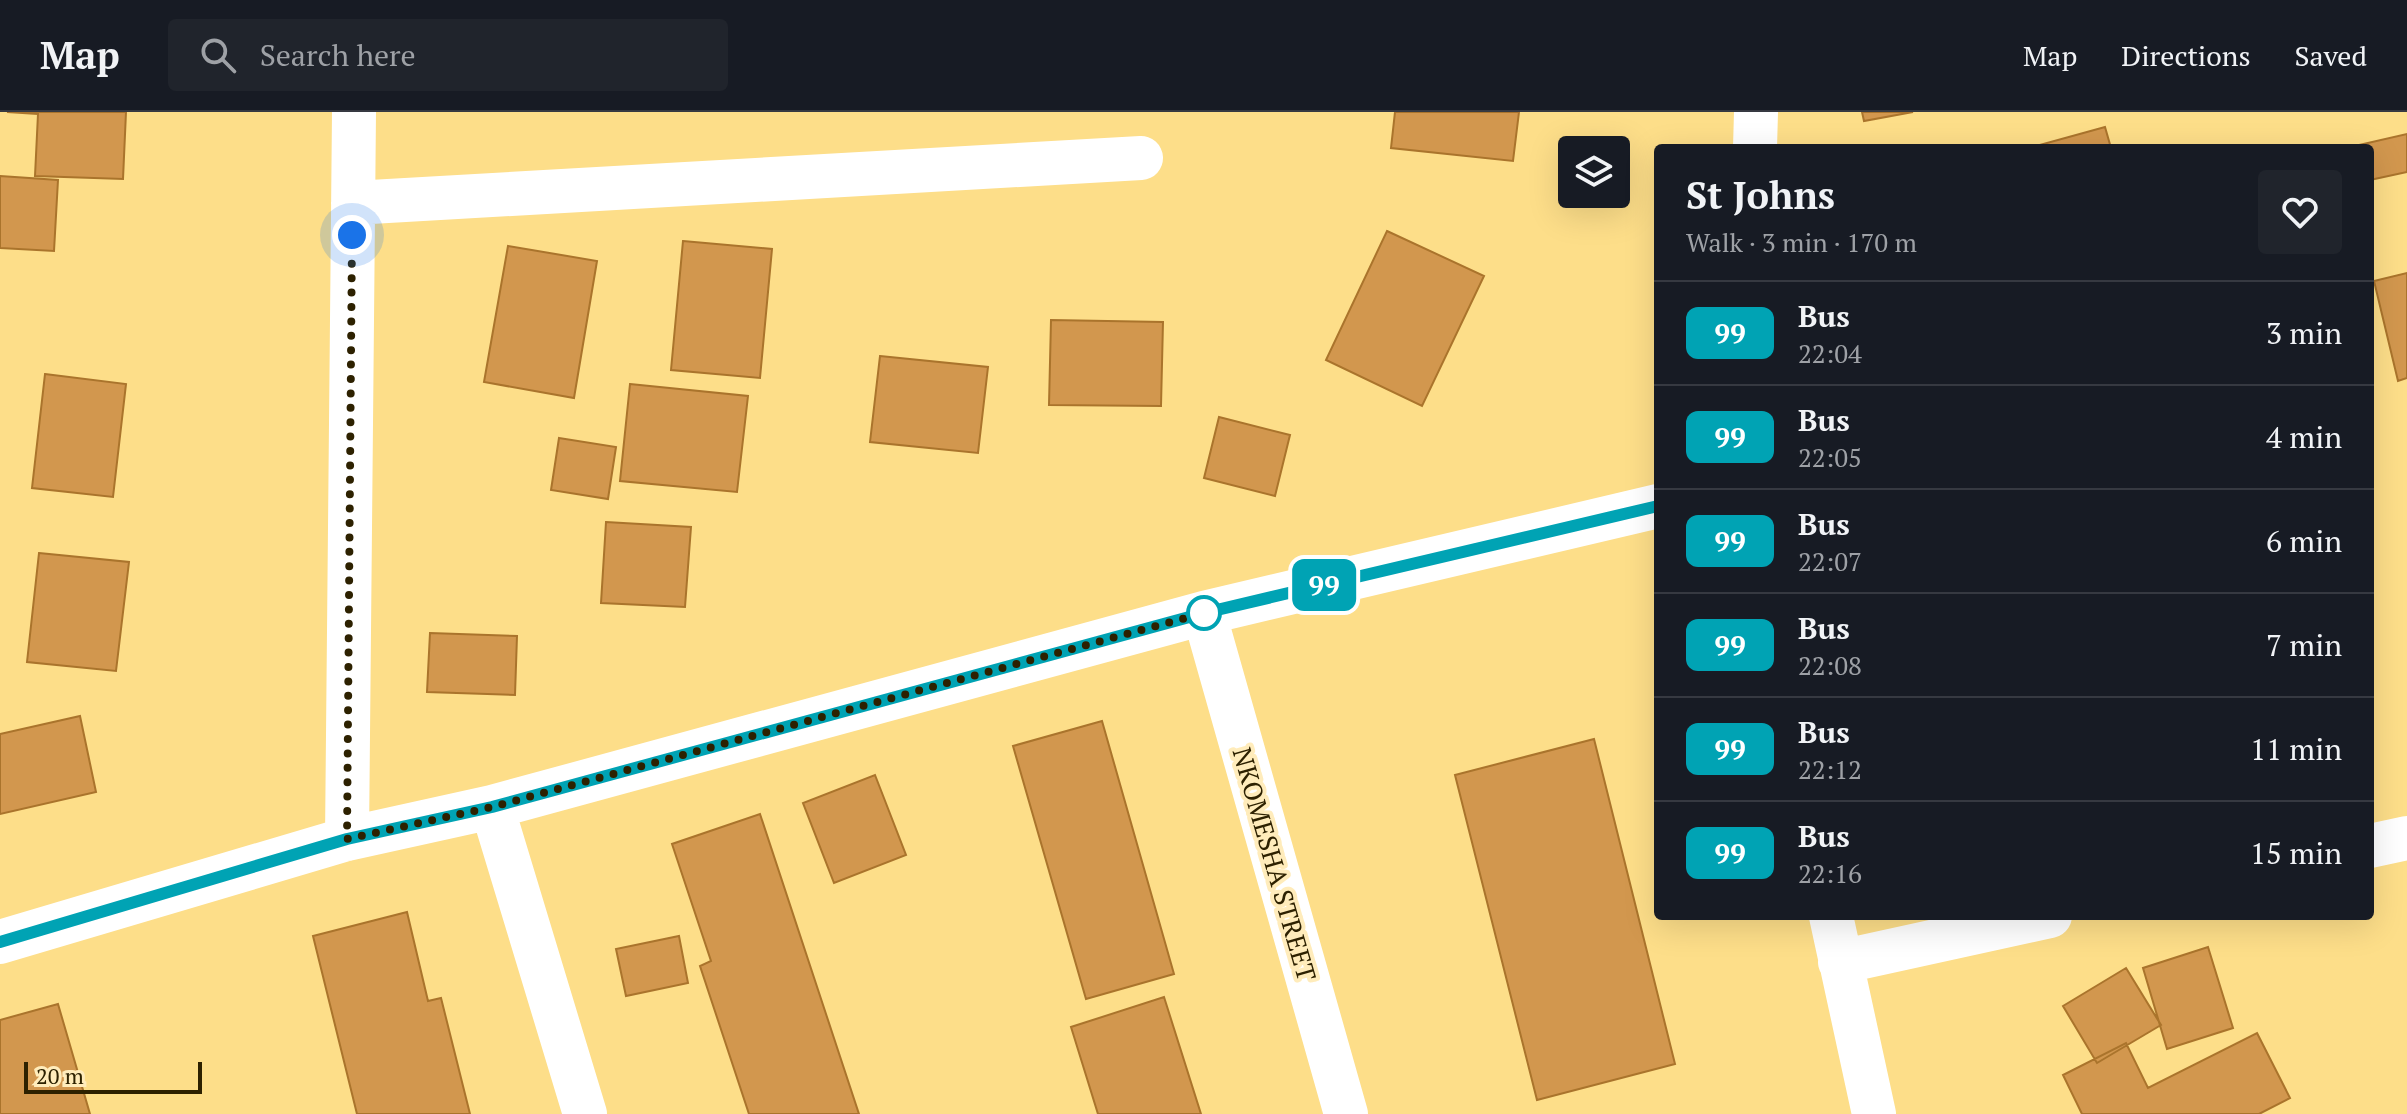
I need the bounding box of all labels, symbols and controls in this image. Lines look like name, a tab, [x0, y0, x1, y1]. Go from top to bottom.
search box	[168, 19, 728, 91]
text: Map	[40, 30, 120, 80]
icon: search	[196, 33, 240, 77]
text: Search here	[260, 35, 416, 75]
text: Map	[2023, 37, 2077, 74]
text: Directions	[2121, 37, 2251, 74]
text: Saved	[2295, 37, 2367, 74]
map controls	[1558, 136, 1630, 208]
button: layers	[1558, 136, 1630, 208]
text: St Johns	[1686, 170, 1835, 220]
button: heart	[2258, 170, 2342, 254]
your location	[332, 215, 372, 255]
text: Walk · 3 min · 170 m	[1686, 225, 1917, 259]
text: Bus	[1798, 296, 1850, 336]
text: 3 min	[2266, 313, 2342, 353]
text: 99	[1714, 314, 1746, 351]
text: 22:04	[1798, 336, 1862, 370]
text: Bus	[1798, 400, 1850, 440]
text: 4 min	[2266, 417, 2342, 457]
text: 99	[1714, 418, 1746, 455]
text: 22:05	[1798, 440, 1862, 474]
text: Bus	[1798, 504, 1850, 544]
text: 6 min	[2266, 521, 2342, 561]
text: 99	[1714, 522, 1746, 559]
text: 22:07	[1798, 544, 1862, 578]
line badge: 99	[1288, 559, 1360, 611]
text: 99	[1308, 566, 1340, 603]
unlabelled marker	[1187, 596, 1221, 630]
text: Bus	[1798, 608, 1850, 648]
text: 7 min	[2266, 625, 2342, 665]
text: 99	[1714, 626, 1746, 663]
text: 22:08	[1798, 648, 1862, 682]
text: Bus	[1798, 712, 1850, 752]
text: 11 min	[2250, 729, 2342, 769]
text: 99	[1714, 730, 1746, 767]
street label: NKOMESHA STREET	[1225, 743, 1325, 985]
text: 22:12	[1798, 752, 1862, 786]
text: Bus	[1798, 816, 1850, 856]
text: 15 min	[2250, 833, 2342, 873]
text: 99	[1714, 834, 1746, 871]
text: 22:16	[1798, 856, 1862, 890]
scale bar	[24, 1058, 202, 1094]
text: 20 m	[36, 1061, 84, 1090]

